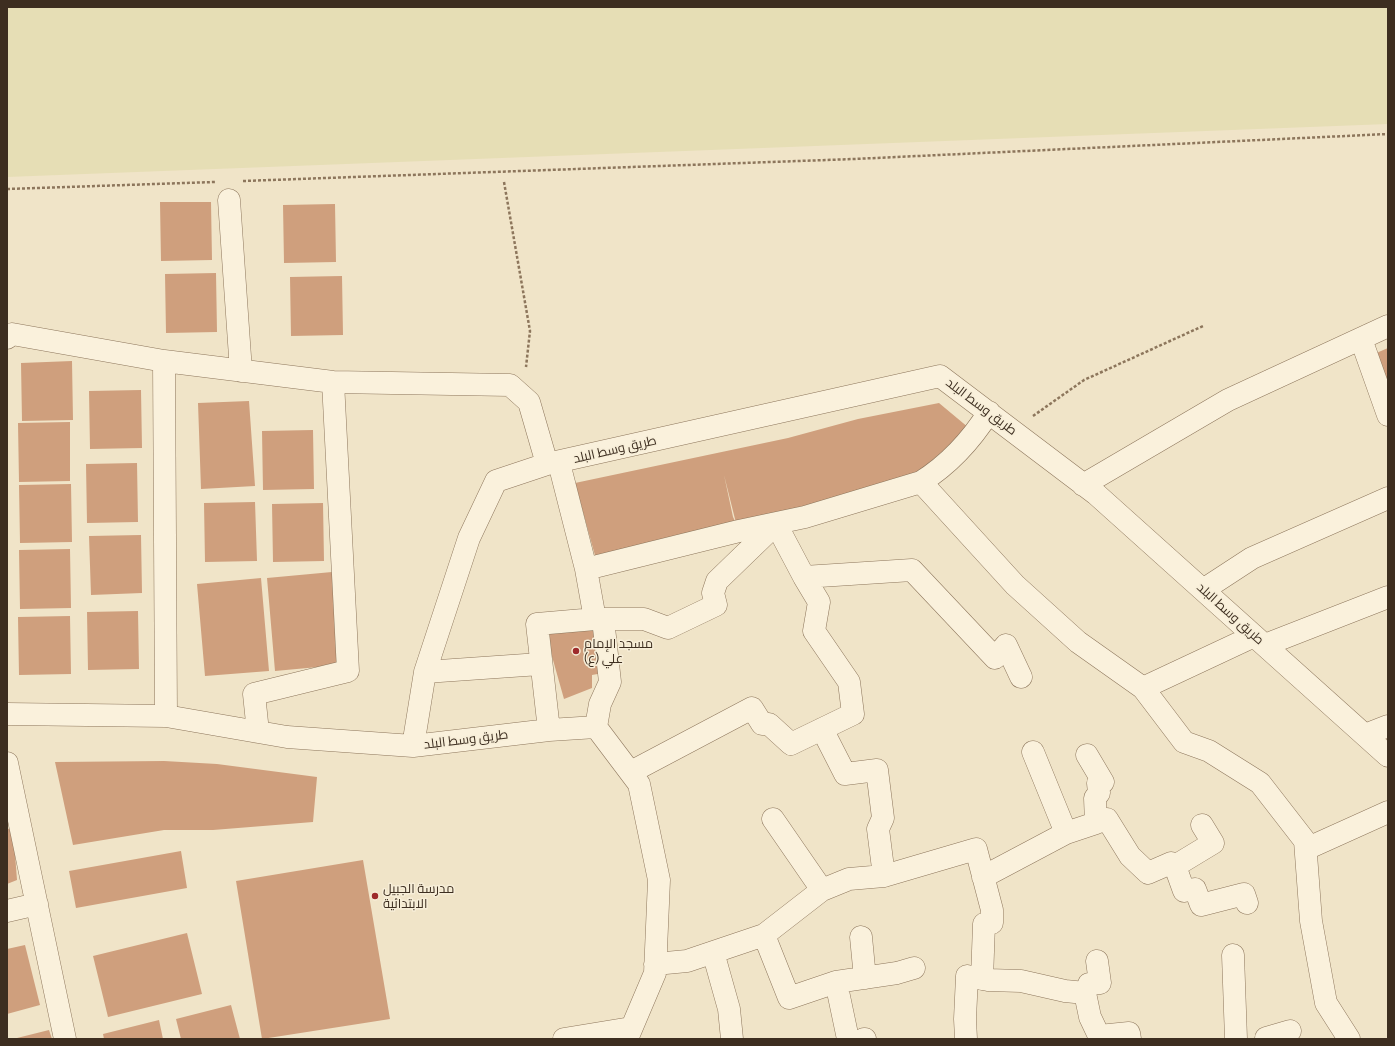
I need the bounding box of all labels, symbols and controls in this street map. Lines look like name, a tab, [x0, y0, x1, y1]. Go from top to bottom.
street label: طريق وسط البلد	[942, 375, 1020, 439]
street label: طريق وسط البلد	[572, 433, 658, 467]
street label: طريق وسط البلد	[1193, 580, 1267, 648]
place label: مسجد الإمام علي (ع)	[584, 636, 653, 667]
marker: مسجد الإمام علي (ع)	[571, 646, 581, 656]
street label: طريق وسط البلد	[423, 727, 509, 753]
place label: مدرسة الجبيل الابتدائية	[383, 881, 454, 912]
marker: مدرسة الجبيل الابتدائية	[370, 891, 380, 901]

